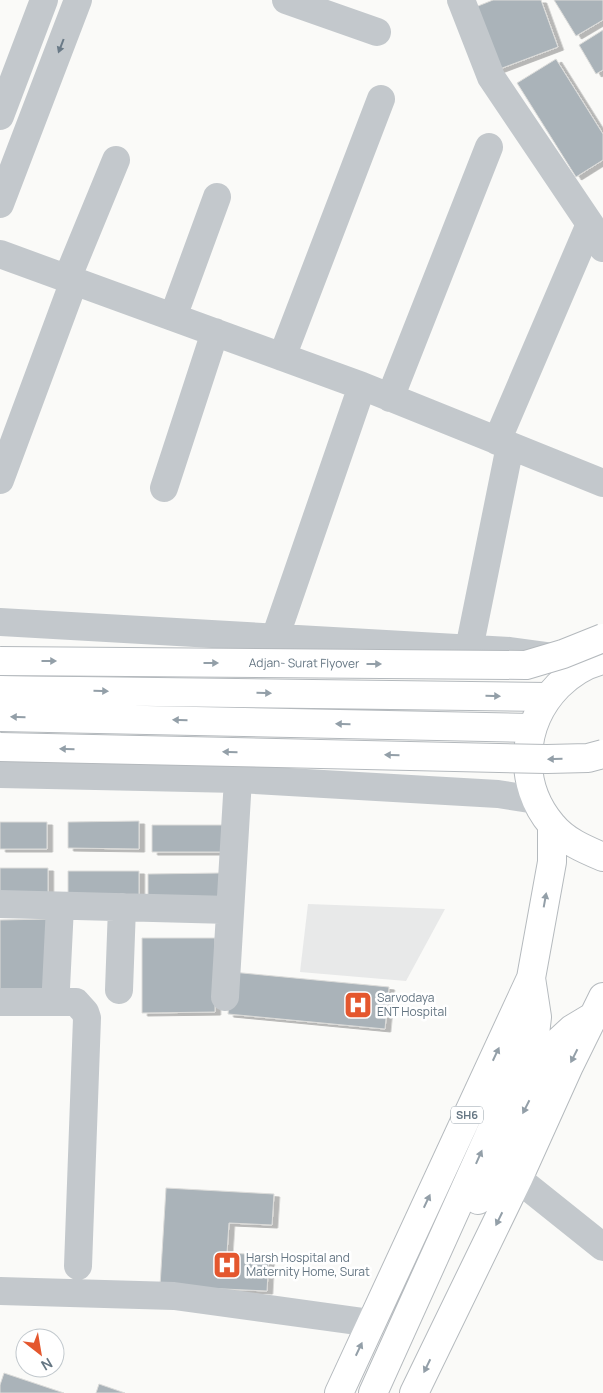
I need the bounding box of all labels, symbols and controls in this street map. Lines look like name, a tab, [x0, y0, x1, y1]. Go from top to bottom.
one-way arrow	[56, 38, 64, 53]
street label: Adjan- Surat Flyover	[249, 654, 360, 672]
one-way arrow	[41, 657, 57, 665]
one-way arrow	[203, 659, 219, 667]
one-way arrow	[366, 660, 382, 668]
one-way arrow	[93, 687, 109, 695]
one-way arrow	[256, 689, 272, 697]
one-way arrow	[485, 692, 501, 700]
one-way arrow	[9, 713, 25, 721]
one-way arrow	[172, 716, 188, 724]
one-way arrow	[334, 719, 350, 727]
one-way arrow	[59, 745, 75, 753]
one-way arrow	[222, 748, 238, 756]
one-way arrow	[384, 751, 400, 759]
one-way arrow	[547, 755, 563, 763]
one-way arrow	[541, 893, 549, 908]
place label: Sarvodaya ENT Hospital	[377, 989, 447, 1020]
hospital icon: Sarvodaya ENT Hospital	[343, 990, 373, 1020]
one-way arrow	[492, 1047, 500, 1061]
one-way arrow	[570, 1049, 578, 1063]
one-way arrow	[522, 1100, 530, 1114]
road number: SH6	[451, 1106, 483, 1124]
one-way arrow	[475, 1150, 483, 1164]
one-way arrow	[424, 1194, 432, 1208]
one-way arrow	[494, 1212, 503, 1227]
place label: Harsh Hospital and Maternity Home, Surat	[246, 1249, 370, 1280]
hospital icon: Harsh Hospital and Maternity Home, Surat	[212, 1250, 242, 1280]
north arrow	[15, 1328, 65, 1378]
one-way arrow	[355, 1342, 363, 1356]
text: N	[38, 1354, 56, 1375]
one-way arrow	[423, 1358, 432, 1373]

